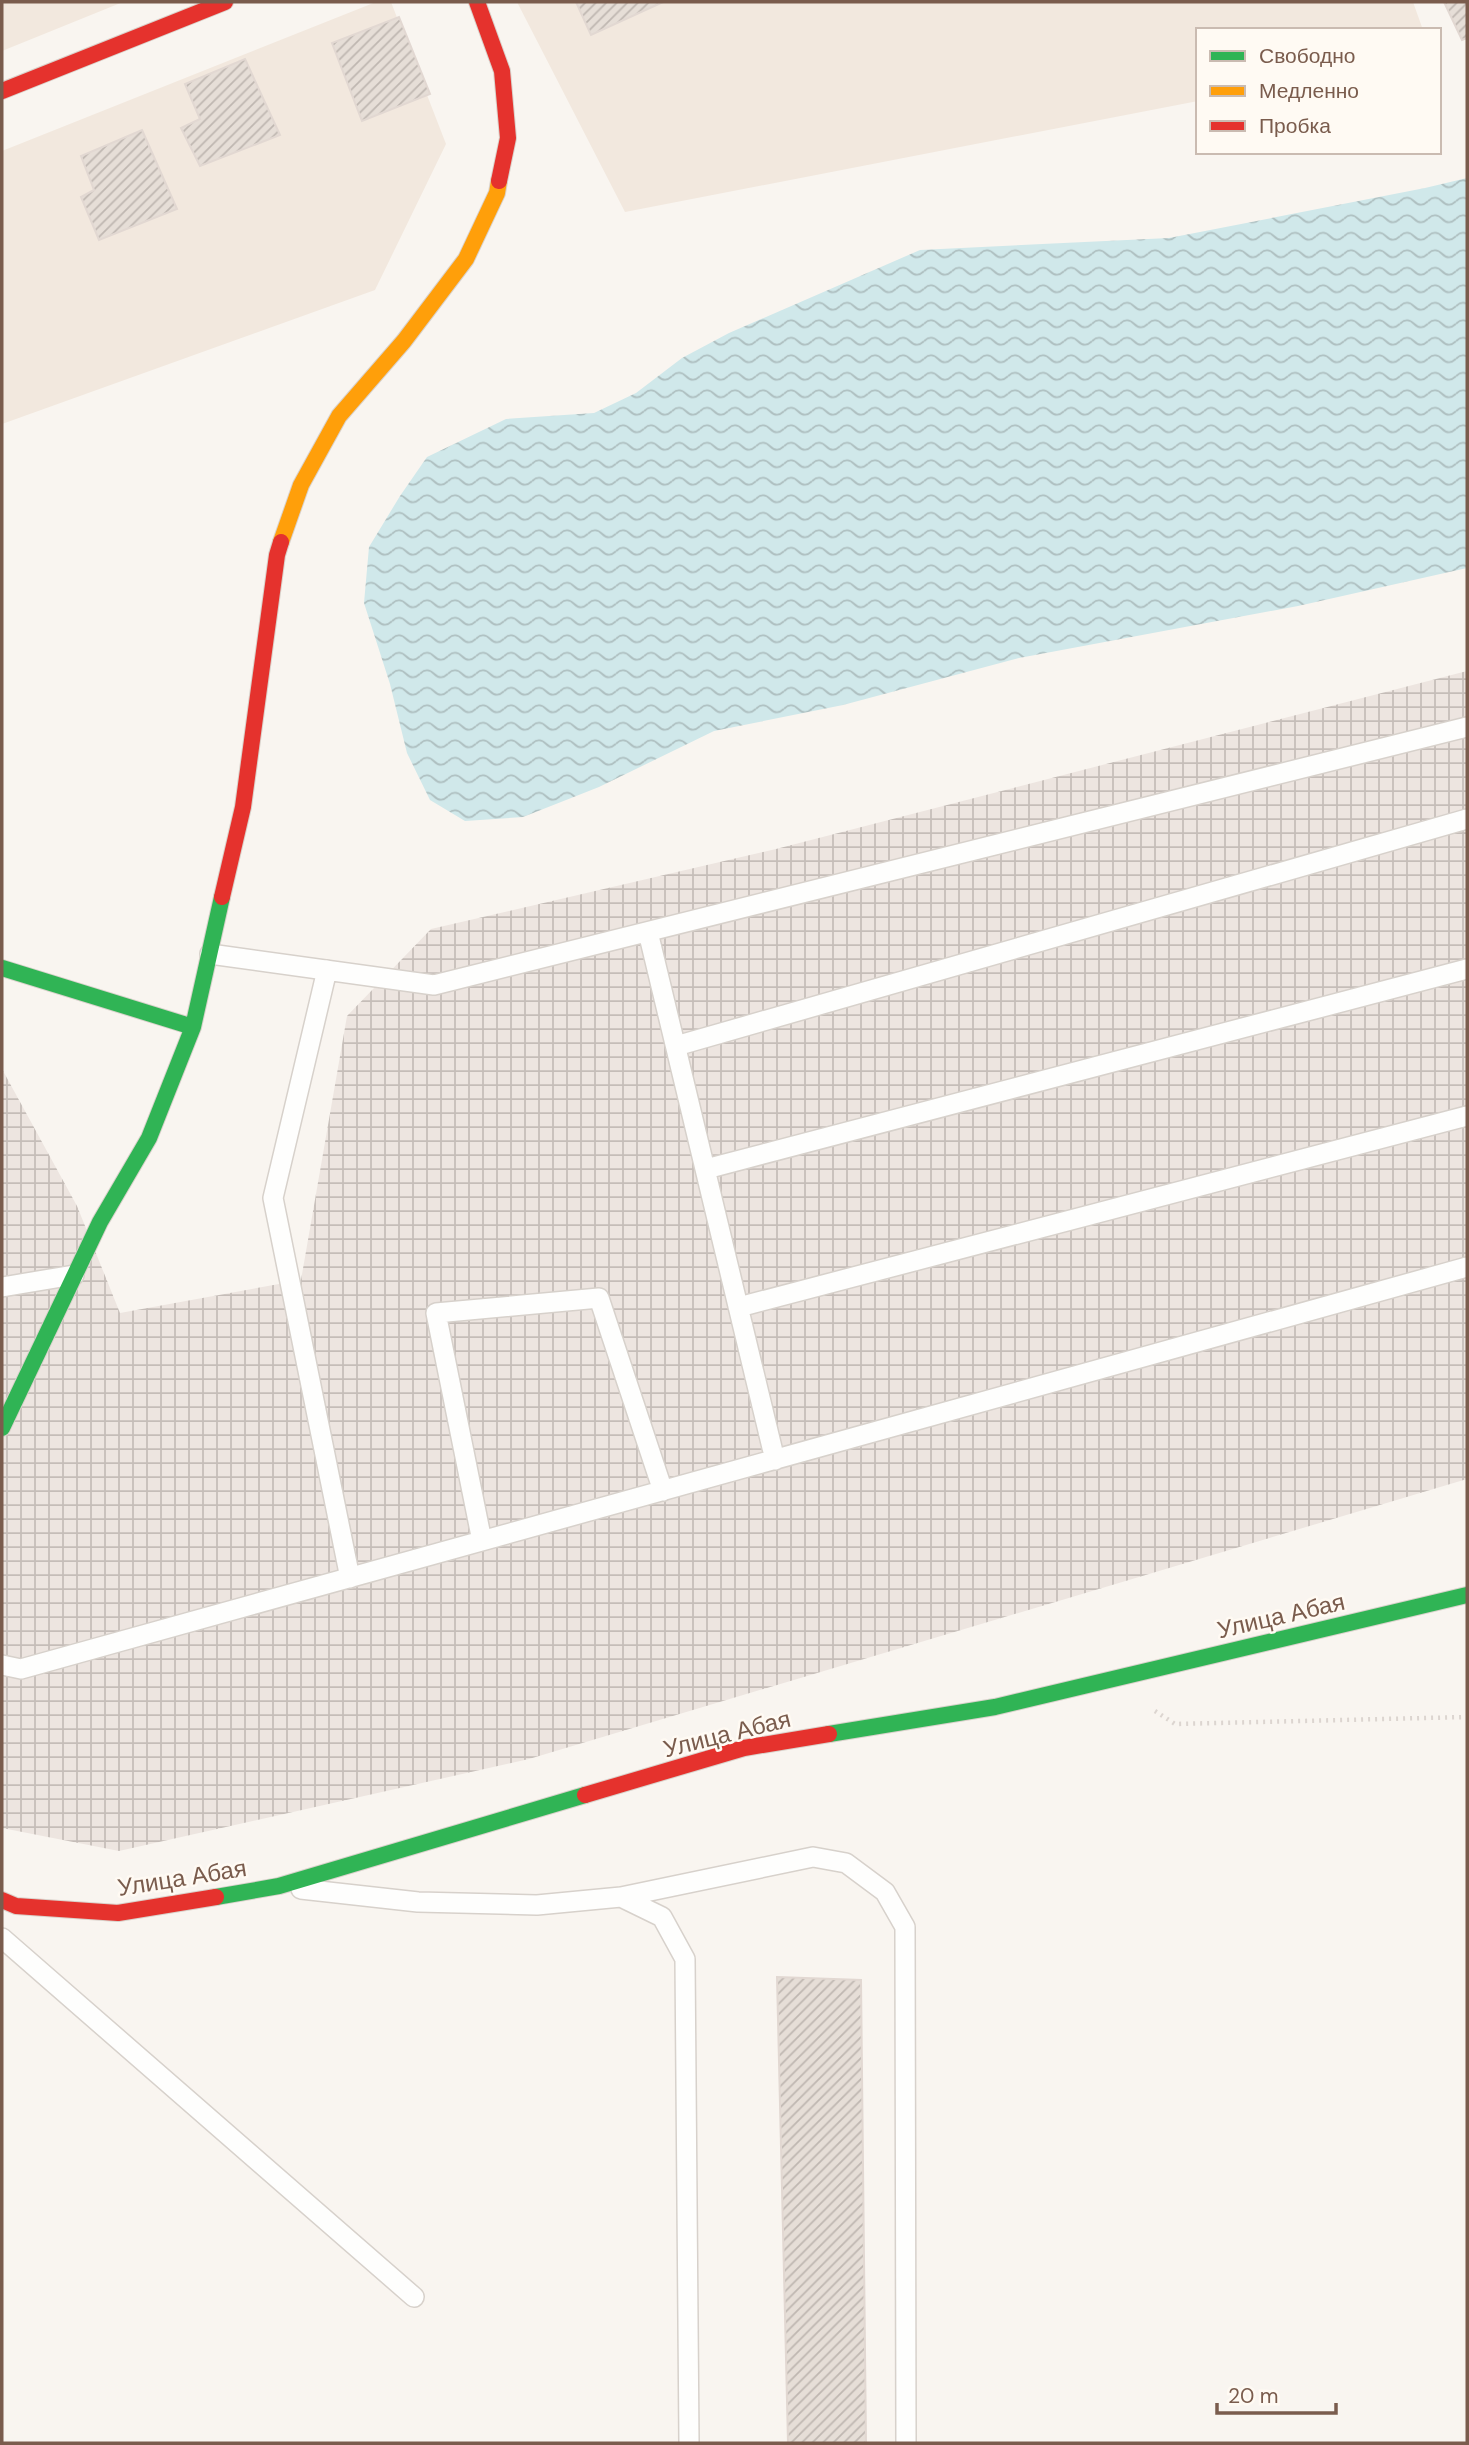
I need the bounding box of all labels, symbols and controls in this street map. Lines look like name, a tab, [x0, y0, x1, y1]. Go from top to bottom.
legend	[1196, 28, 1441, 154]
text: Свободно	[1259, 42, 1356, 70]
text: Медленно	[1259, 77, 1359, 105]
text: Пробка	[1259, 112, 1331, 140]
street label: Улица Абая	[1214, 1586, 1348, 1645]
street label: Улица Абая	[660, 1703, 794, 1764]
street label: Улица Абая	[115, 1852, 249, 1903]
scale bar	[1217, 2372, 1336, 2416]
text: 20 m	[1228, 2382, 1279, 2410]

